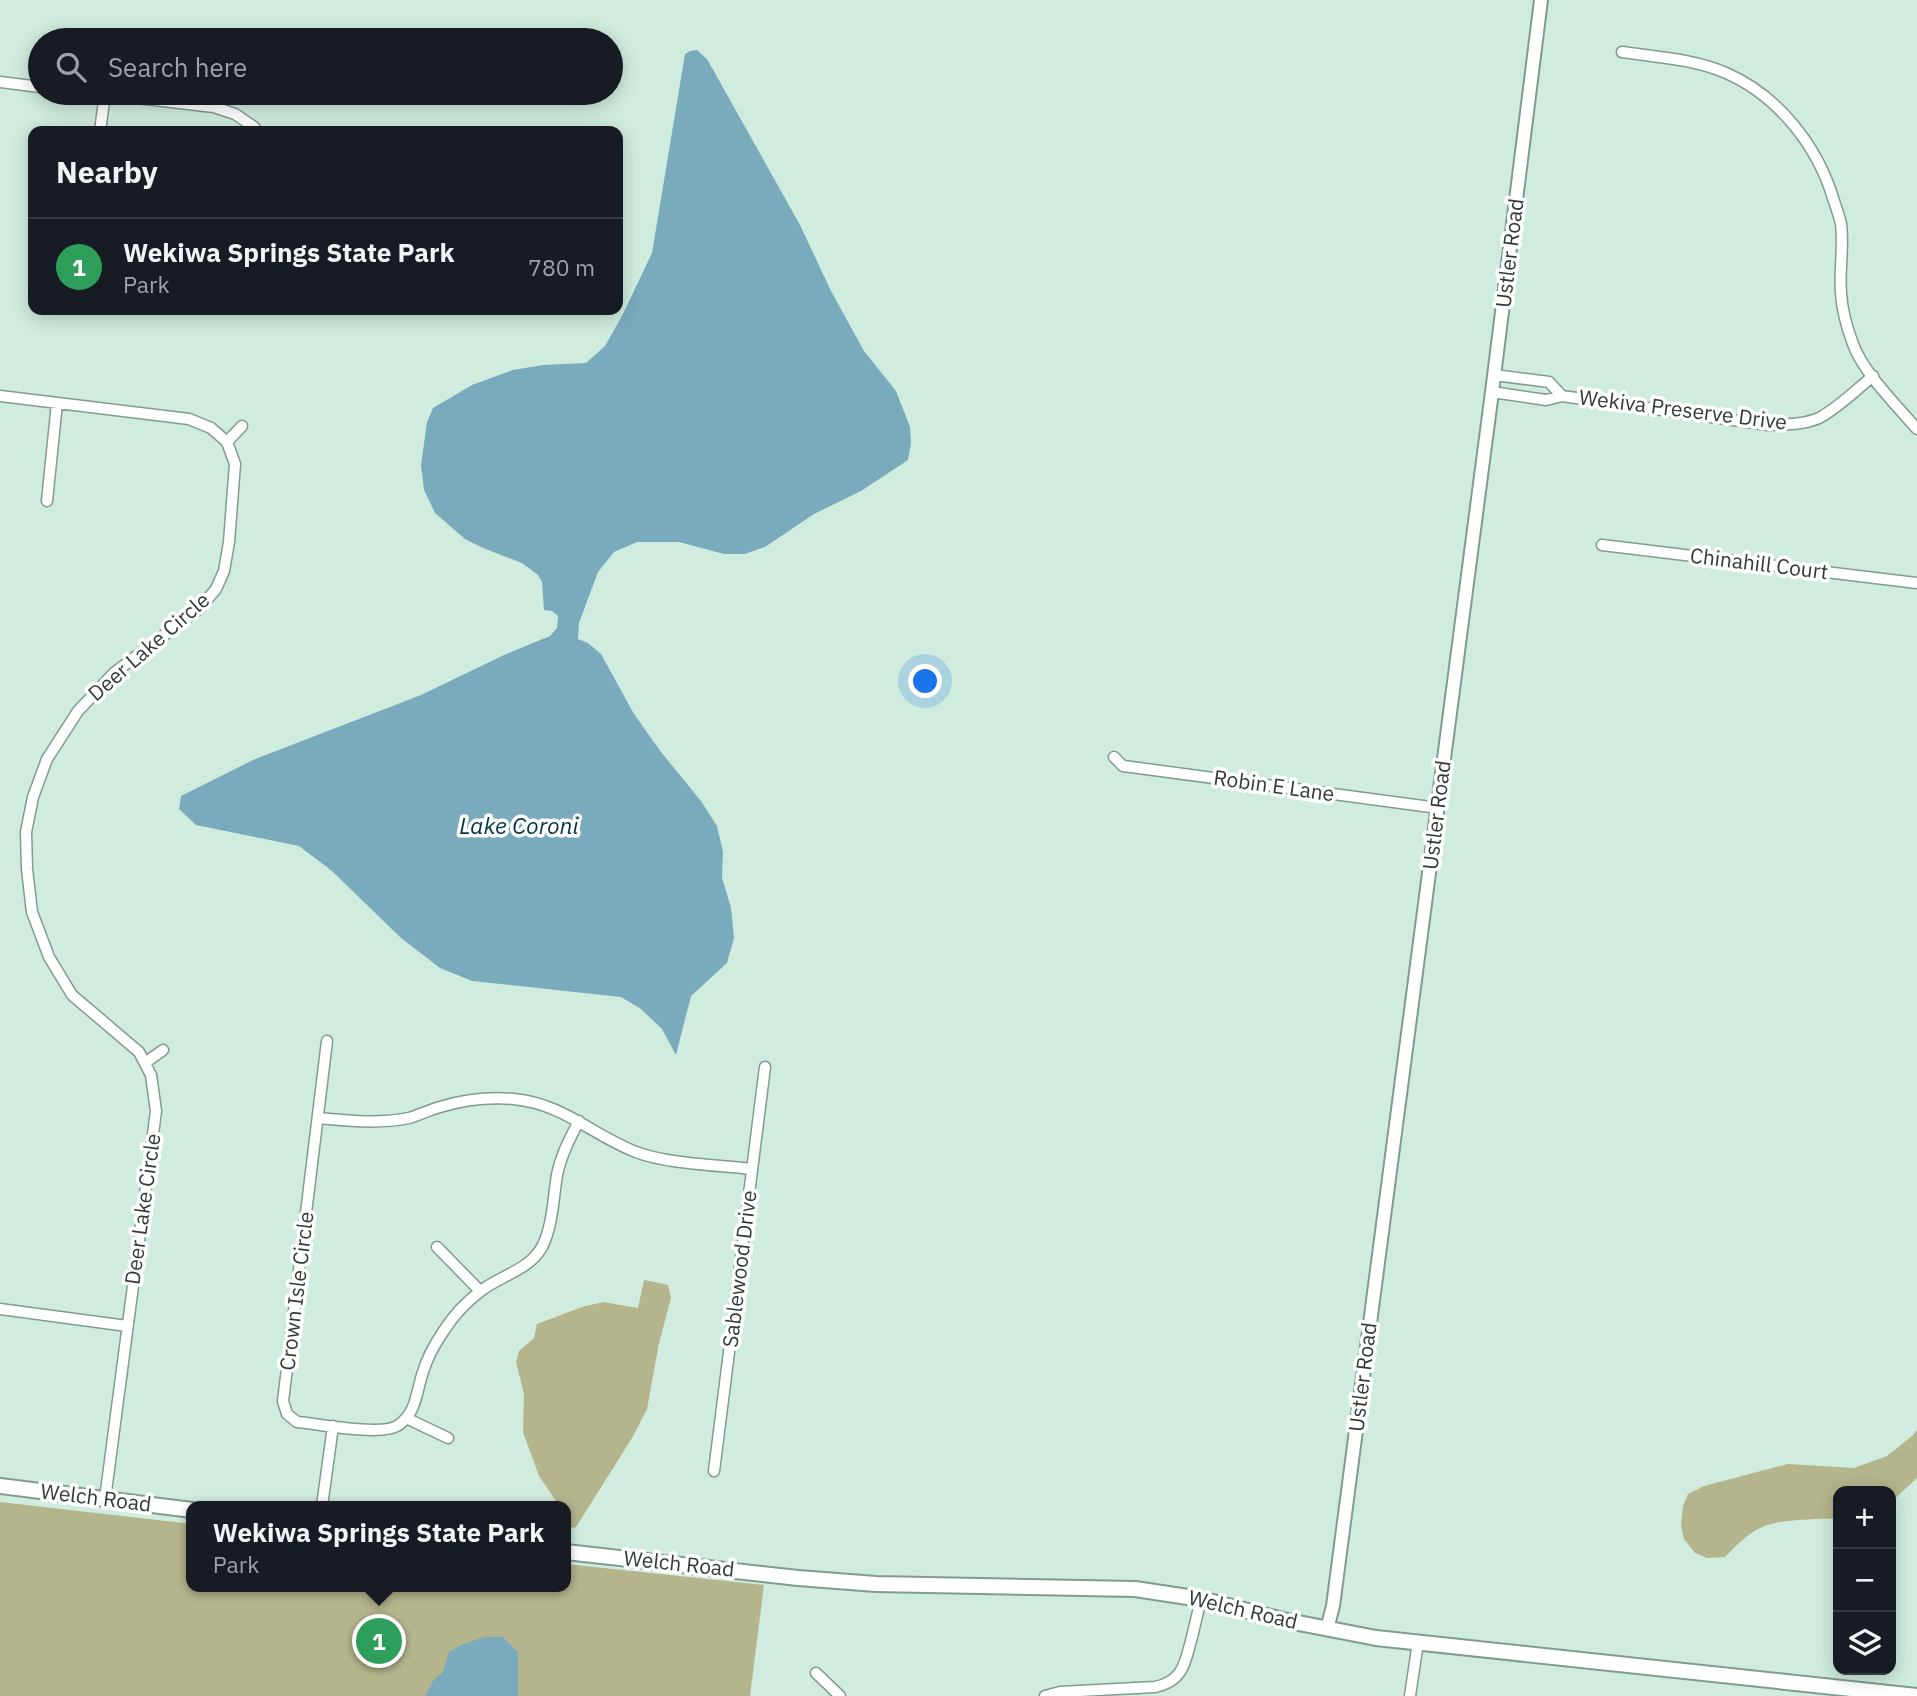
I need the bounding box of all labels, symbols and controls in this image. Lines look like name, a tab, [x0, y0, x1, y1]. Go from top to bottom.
search box	[28, 28, 623, 105]
icon: search	[52, 48, 90, 86]
text: Search here	[108, 50, 247, 84]
text: Nearby	[56, 152, 158, 191]
street label: Ustler Road	[1488, 197, 1530, 309]
text: Wekiwa Springs State Park	[123, 235, 454, 269]
text: 1	[72, 252, 86, 282]
text: 780 m	[528, 252, 595, 282]
text: Park	[123, 269, 170, 299]
street label: Wekiva Preserve Drive	[1578, 382, 1789, 436]
street label: Chinahill Court	[1689, 541, 1830, 585]
street label: Deer Lake Circle	[82, 586, 215, 707]
your location	[908, 664, 942, 698]
street label: Ustler Road	[1415, 759, 1457, 871]
street label: Robin E Lane	[1212, 763, 1336, 807]
water label: Lake Coroni	[459, 810, 580, 840]
street label: Deer Lake Circle	[118, 1131, 166, 1286]
street label: Sablewood Drive	[715, 1189, 763, 1349]
street label: Crown Isle Circle	[272, 1210, 320, 1372]
street label: Ustler Road	[1341, 1321, 1383, 1433]
street label: Welch Road	[39, 1476, 153, 1518]
map controls	[1833, 1486, 1896, 1675]
button: +	[1833, 1486, 1896, 1549]
popup	[186, 1501, 571, 1592]
text: Wekiwa Springs State Park	[213, 1515, 544, 1549]
street label: Welch Road	[622, 1543, 736, 1583]
text: Park	[213, 1549, 259, 1579]
button: −	[1833, 1549, 1896, 1612]
street label: Welch Road	[1186, 1583, 1301, 1635]
button: layers	[1833, 1612, 1896, 1675]
pin: 1	[356, 1615, 402, 1667]

